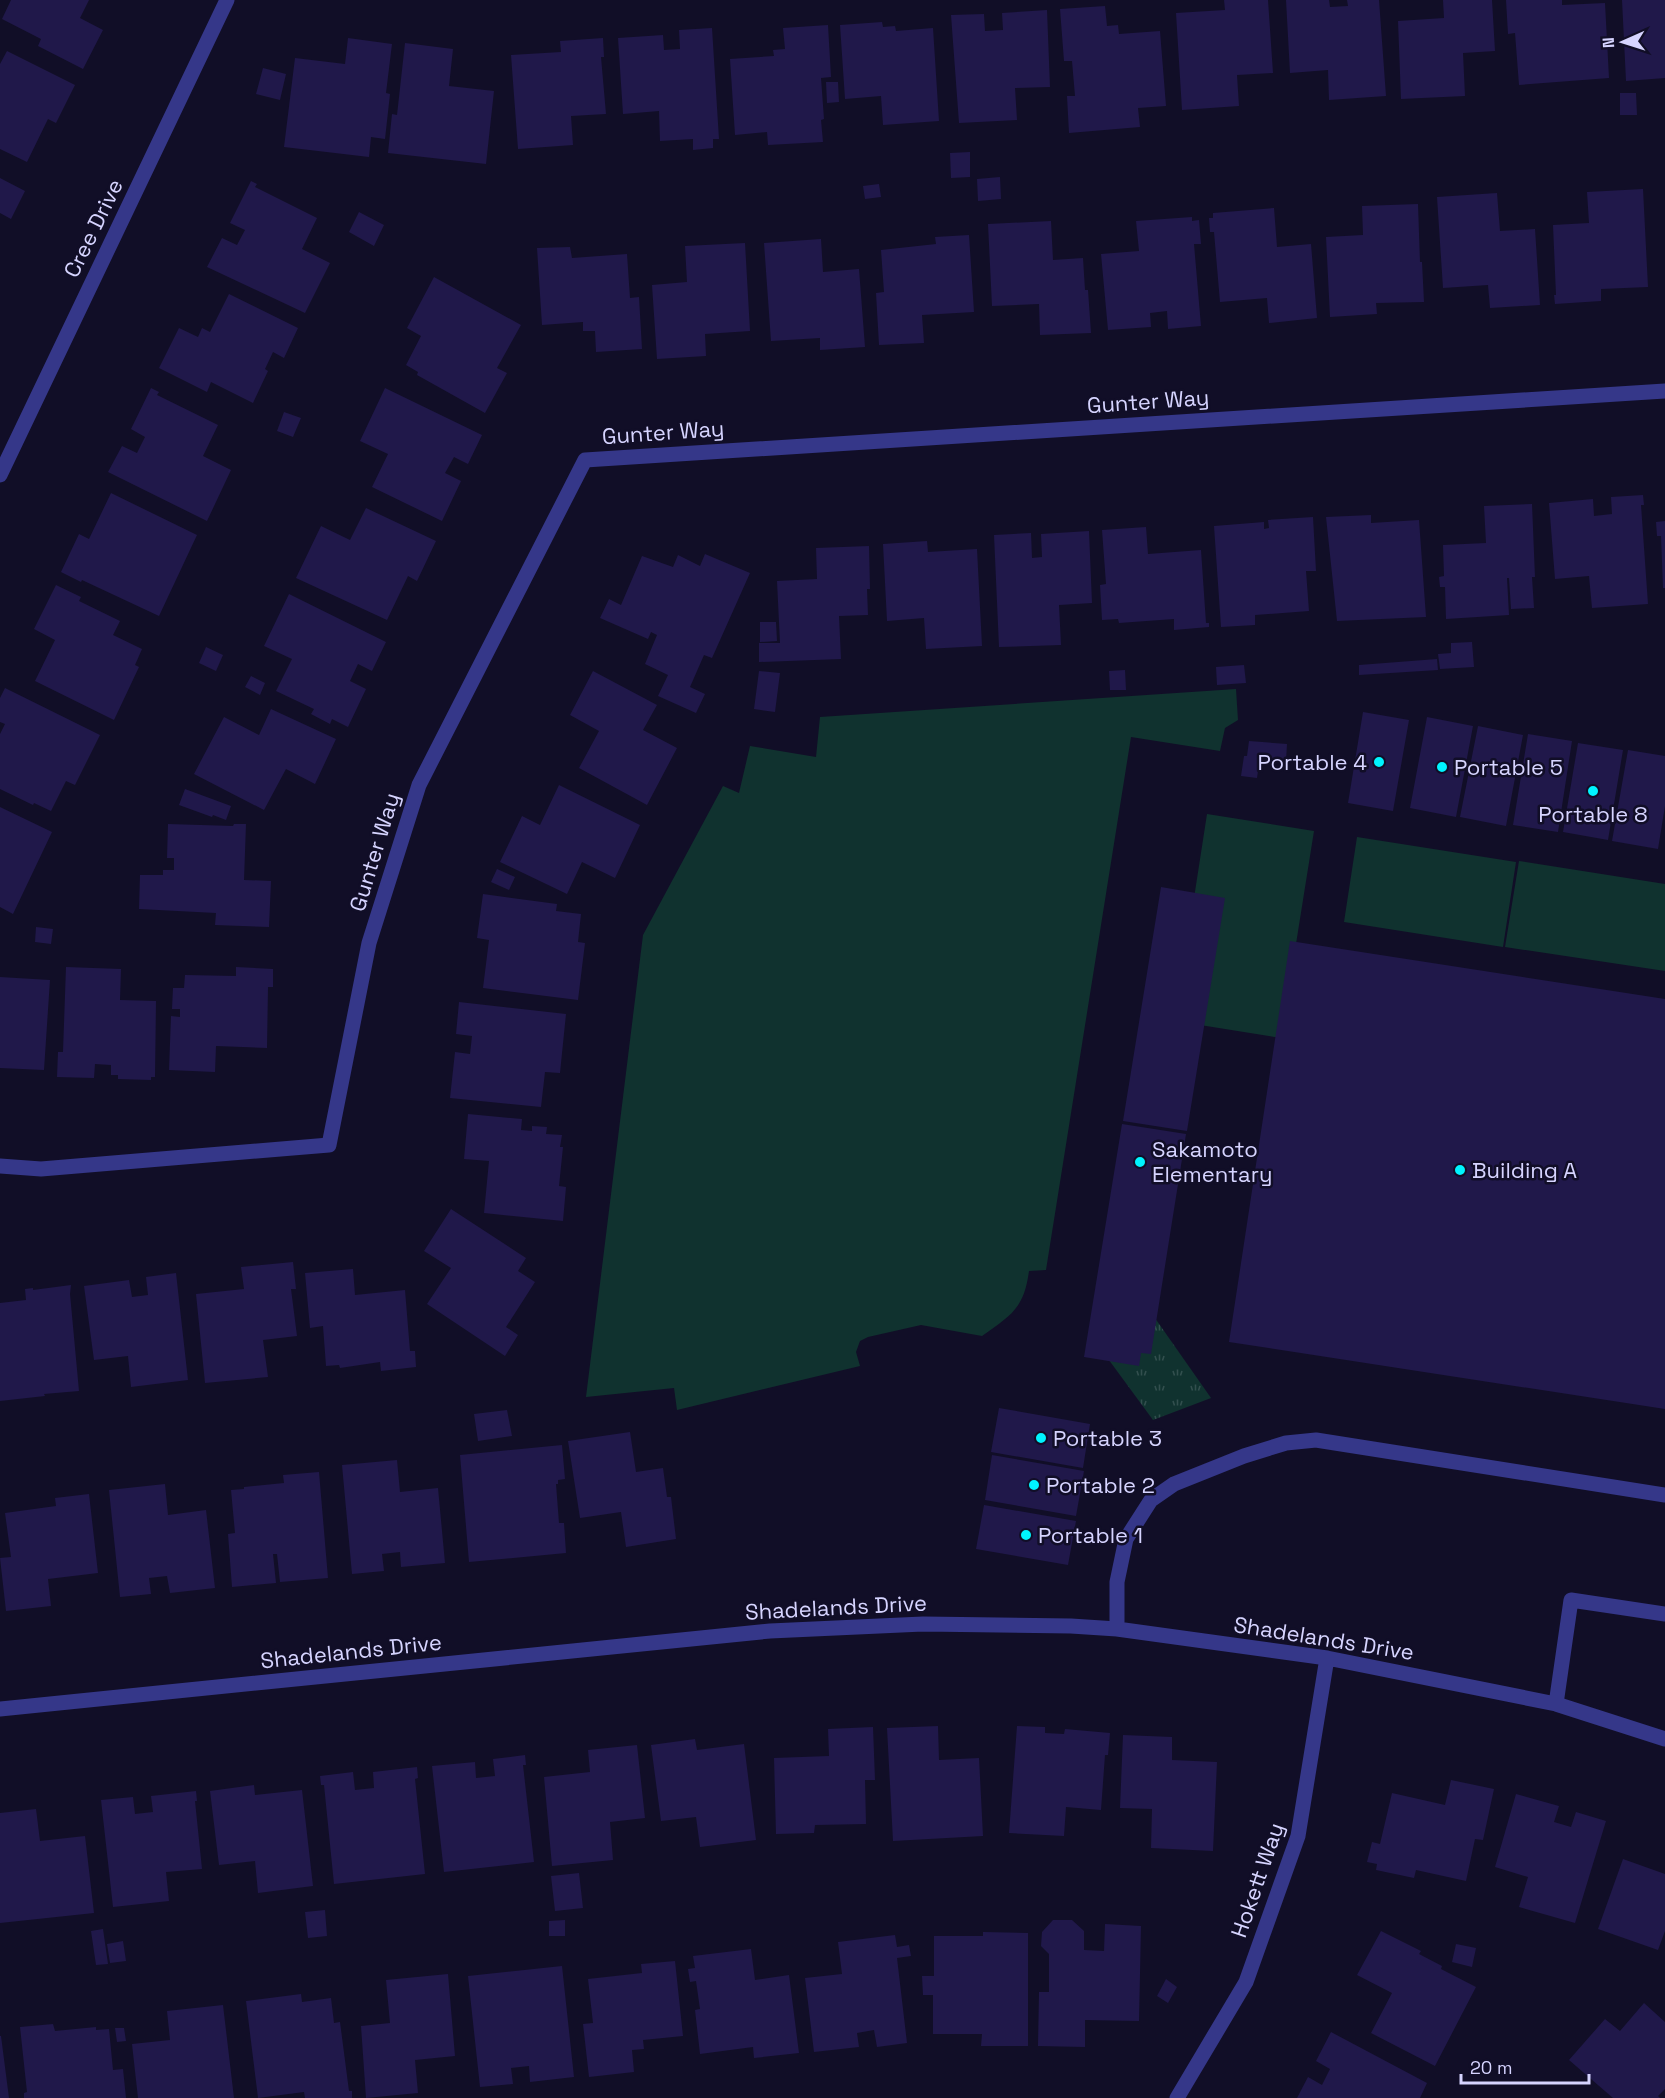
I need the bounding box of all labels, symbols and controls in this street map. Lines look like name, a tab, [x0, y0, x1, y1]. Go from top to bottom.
north arrow	[1593, 12, 1653, 72]
text: N	[1598, 37, 1619, 49]
street label: Cree Drive	[57, 174, 129, 282]
street label: Gunter Way	[1086, 383, 1210, 419]
street label: Gunter Way	[601, 414, 725, 450]
place label: Portable 4	[1258, 748, 1367, 776]
place label: Portable 5	[1454, 753, 1563, 781]
marker: Portable 4	[1372, 755, 1386, 769]
marker: Portable 5	[1435, 760, 1449, 774]
marker: Portable 8	[1586, 784, 1600, 798]
street label: Gunter Way	[343, 789, 405, 915]
place label: Portable 8	[1538, 800, 1648, 828]
place label: Sakamoto Elementary	[1152, 1135, 1272, 1188]
marker: Sakamoto Elementary	[1133, 1155, 1147, 1169]
place label: Building A	[1472, 1156, 1577, 1184]
marker: Building A	[1453, 1163, 1467, 1177]
place label: Portable 3	[1053, 1424, 1162, 1452]
marker: Portable 3	[1034, 1431, 1048, 1445]
place label: Portable 2	[1046, 1471, 1155, 1499]
marker: Portable 2	[1027, 1478, 1041, 1492]
place label: Portable 1	[1038, 1521, 1143, 1549]
marker: Portable 1	[1019, 1528, 1033, 1542]
street label: Shadelands Drive	[744, 1588, 928, 1626]
street label: Shadelands Drive	[1232, 1610, 1416, 1666]
street label: Shadelands Drive	[259, 1628, 443, 1674]
street label: Hokett Way	[1224, 1819, 1290, 1941]
scale bar	[1461, 2047, 1588, 2085]
text: 20 m	[1470, 2056, 1513, 2079]

